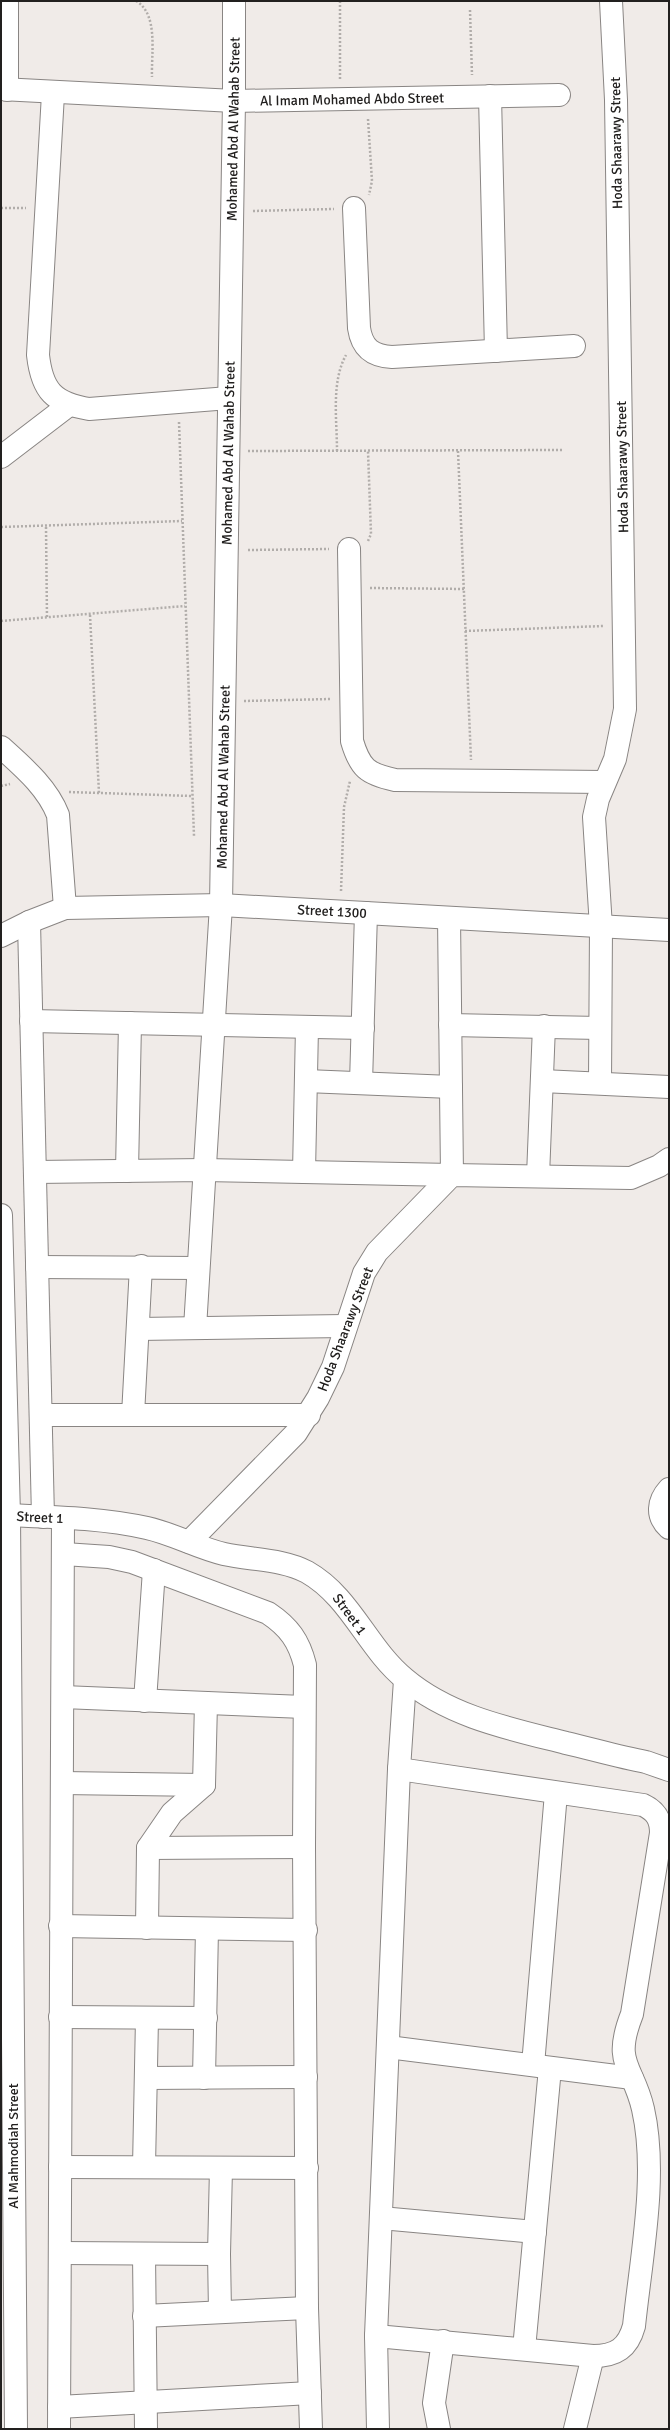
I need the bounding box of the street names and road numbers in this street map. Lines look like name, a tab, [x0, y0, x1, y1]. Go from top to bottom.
street label: Mohamed Abd Al Wahab Street	[223, 37, 244, 221]
street label: Hoda Shaarawy Street	[607, 77, 626, 209]
street label: Al Imam Mohamed Abdo Street	[260, 89, 444, 110]
street label: Mohamed Abd Al Wahab Street	[218, 361, 239, 545]
street label: Hoda Shaarawy Street	[613, 401, 632, 533]
street label: Mohamed Abd Al Wahab Street	[213, 685, 234, 869]
street label: Street 1300	[297, 901, 367, 922]
street label: Hoda Shaarawy Street	[314, 1264, 377, 1394]
street label: Street 1	[16, 1508, 64, 1527]
street label: Street 1	[329, 1590, 370, 1638]
street label: Al Mahmodiah Street	[5, 2083, 22, 2209]

